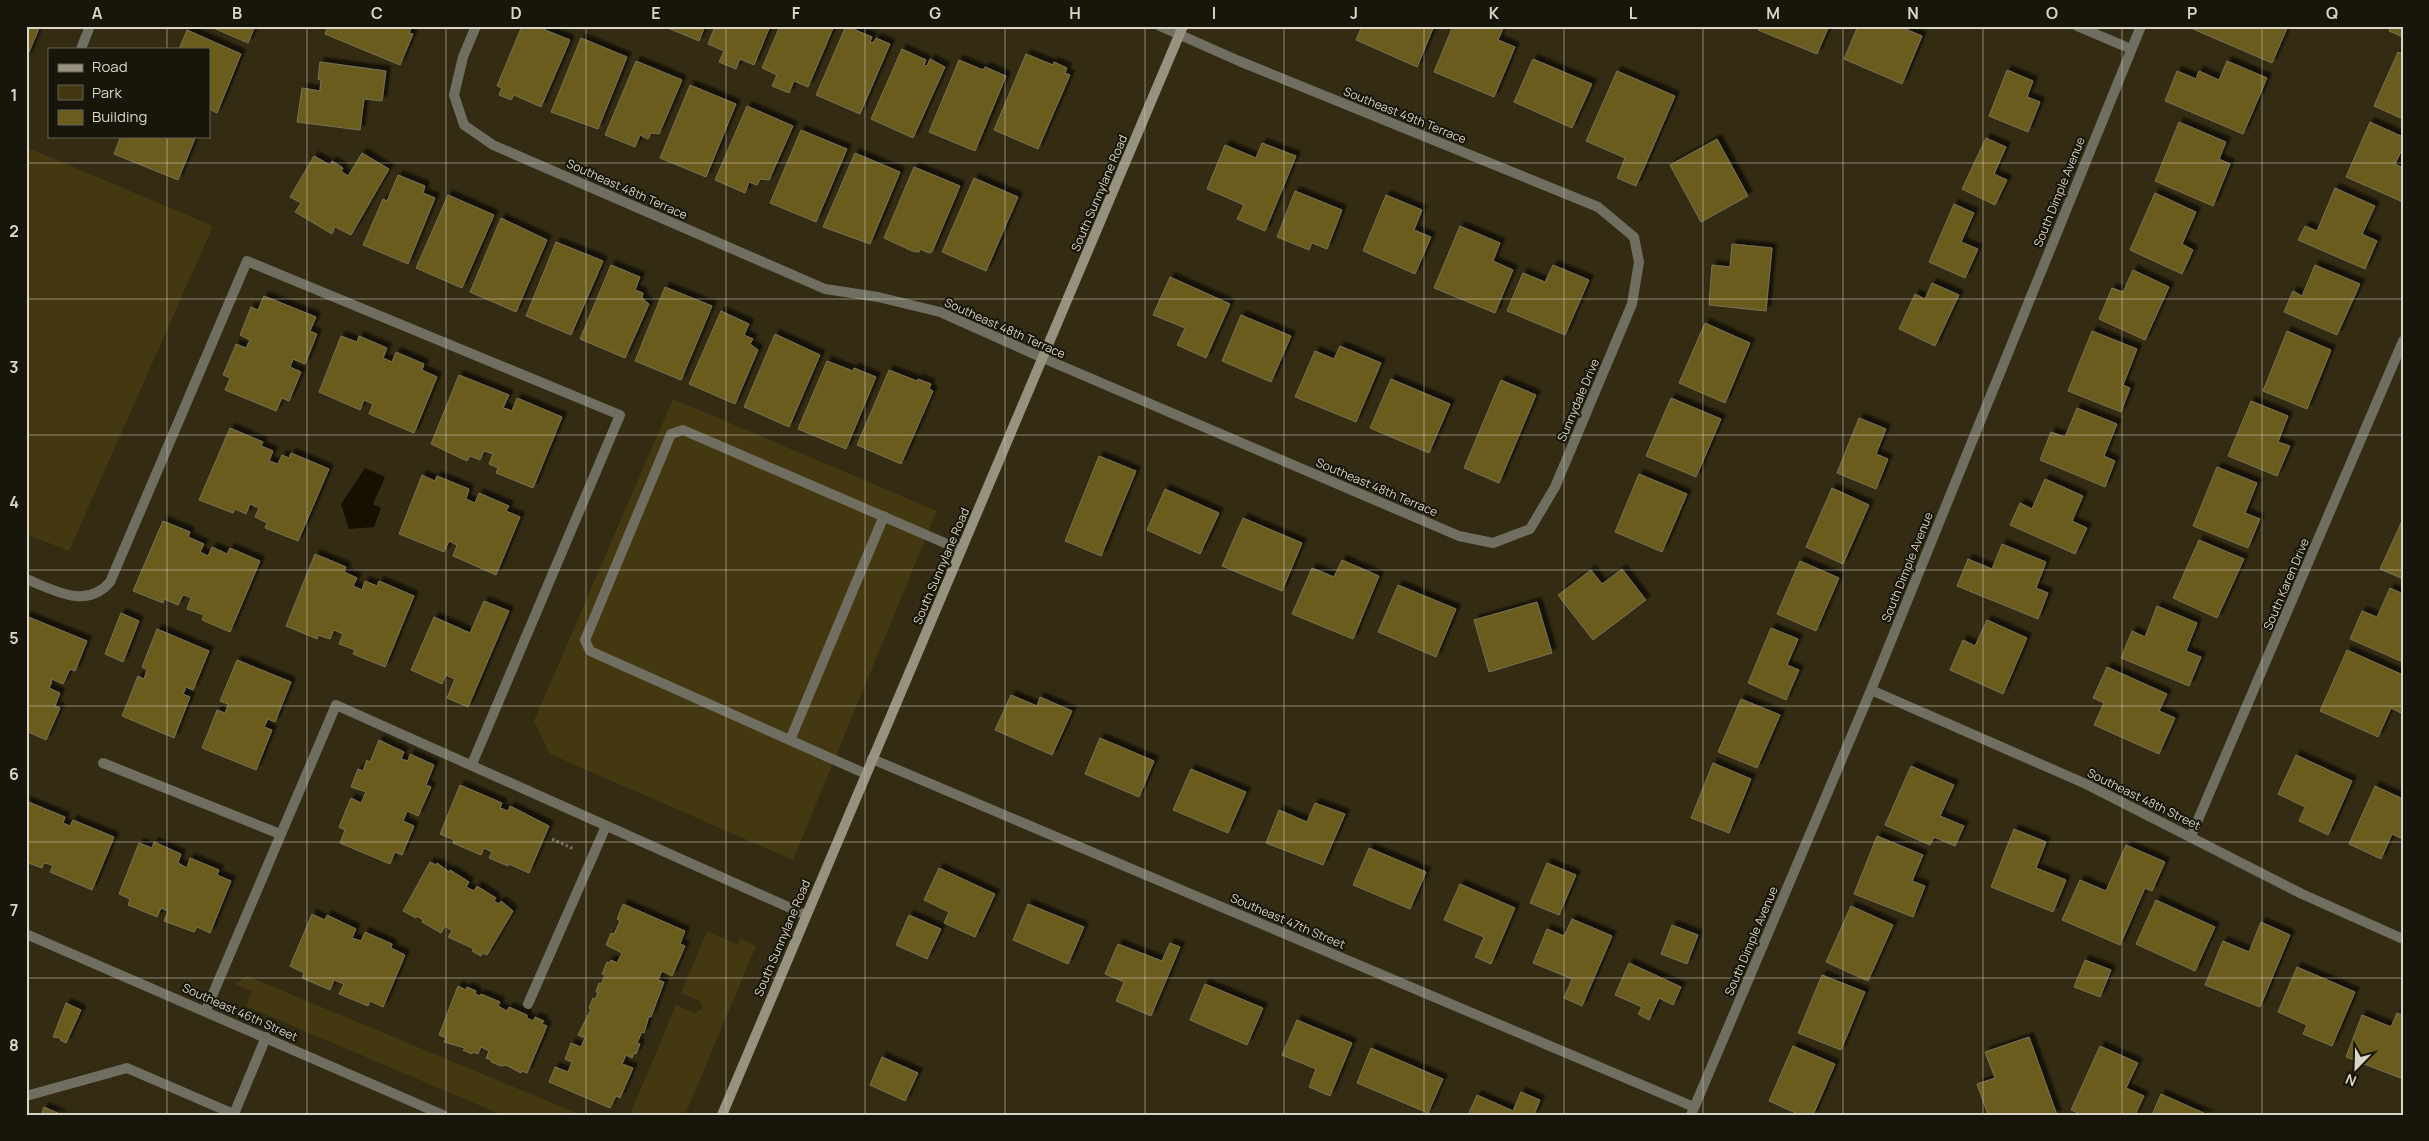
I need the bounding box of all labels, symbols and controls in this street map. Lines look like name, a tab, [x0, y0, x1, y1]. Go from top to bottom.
text: A	[92, 2, 103, 24]
text: B	[232, 2, 242, 24]
text: C	[371, 2, 383, 24]
text: D	[510, 2, 522, 24]
text: E	[651, 2, 661, 24]
text: F	[792, 2, 801, 24]
text: G	[929, 2, 941, 24]
text: H	[1069, 2, 1081, 24]
text: I	[1212, 2, 1216, 24]
text: J	[1350, 2, 1358, 24]
text: K	[1489, 2, 1500, 24]
text: L	[1629, 2, 1638, 24]
text: M	[1766, 2, 1780, 24]
text: N	[1907, 2, 1919, 24]
text: O	[2046, 2, 2058, 24]
text: P	[2187, 2, 2197, 24]
text: Q	[2326, 2, 2338, 24]
legend	[48, 48, 210, 138]
text: Road	[92, 56, 128, 77]
text: Park	[92, 82, 122, 103]
street label: Southeast 49th Terrace	[1341, 83, 1469, 147]
text: 1	[10, 84, 18, 106]
text: Building	[92, 106, 147, 127]
street label: South Sunnylane Road	[1067, 132, 1131, 254]
street label: South Dimple Avenue	[2029, 134, 2089, 250]
street label: Southeast 48th Terrace	[564, 155, 690, 223]
text: 2	[9, 220, 19, 242]
street label: Southeast 48th Terrace	[942, 294, 1068, 362]
text: 3	[9, 356, 19, 378]
street label: Sunnydale Drive	[1553, 356, 1603, 444]
street label: Southeast 48th Terrace	[1313, 454, 1441, 520]
text: 4	[9, 491, 19, 513]
street label: South Sunnylane Road	[909, 505, 973, 627]
street label: South Dimple Avenue	[1877, 509, 1937, 625]
street label: South Karen Drive	[2259, 535, 2313, 633]
text: 5	[9, 627, 19, 649]
text: 6	[9, 763, 19, 785]
street label: Southeast 48th Street	[2084, 764, 2204, 834]
street label: South Sunnylane Road	[750, 877, 814, 999]
street label: South Dimple Avenue	[1720, 884, 1782, 998]
street label: Southeast 47th Street	[1228, 889, 1348, 953]
text: 7	[10, 899, 18, 921]
street label: Southeast 46th Street	[180, 979, 301, 1045]
text: 8	[9, 1034, 19, 1056]
north arrow	[2332, 1044, 2382, 1094]
text: N	[2342, 1070, 2359, 1091]

